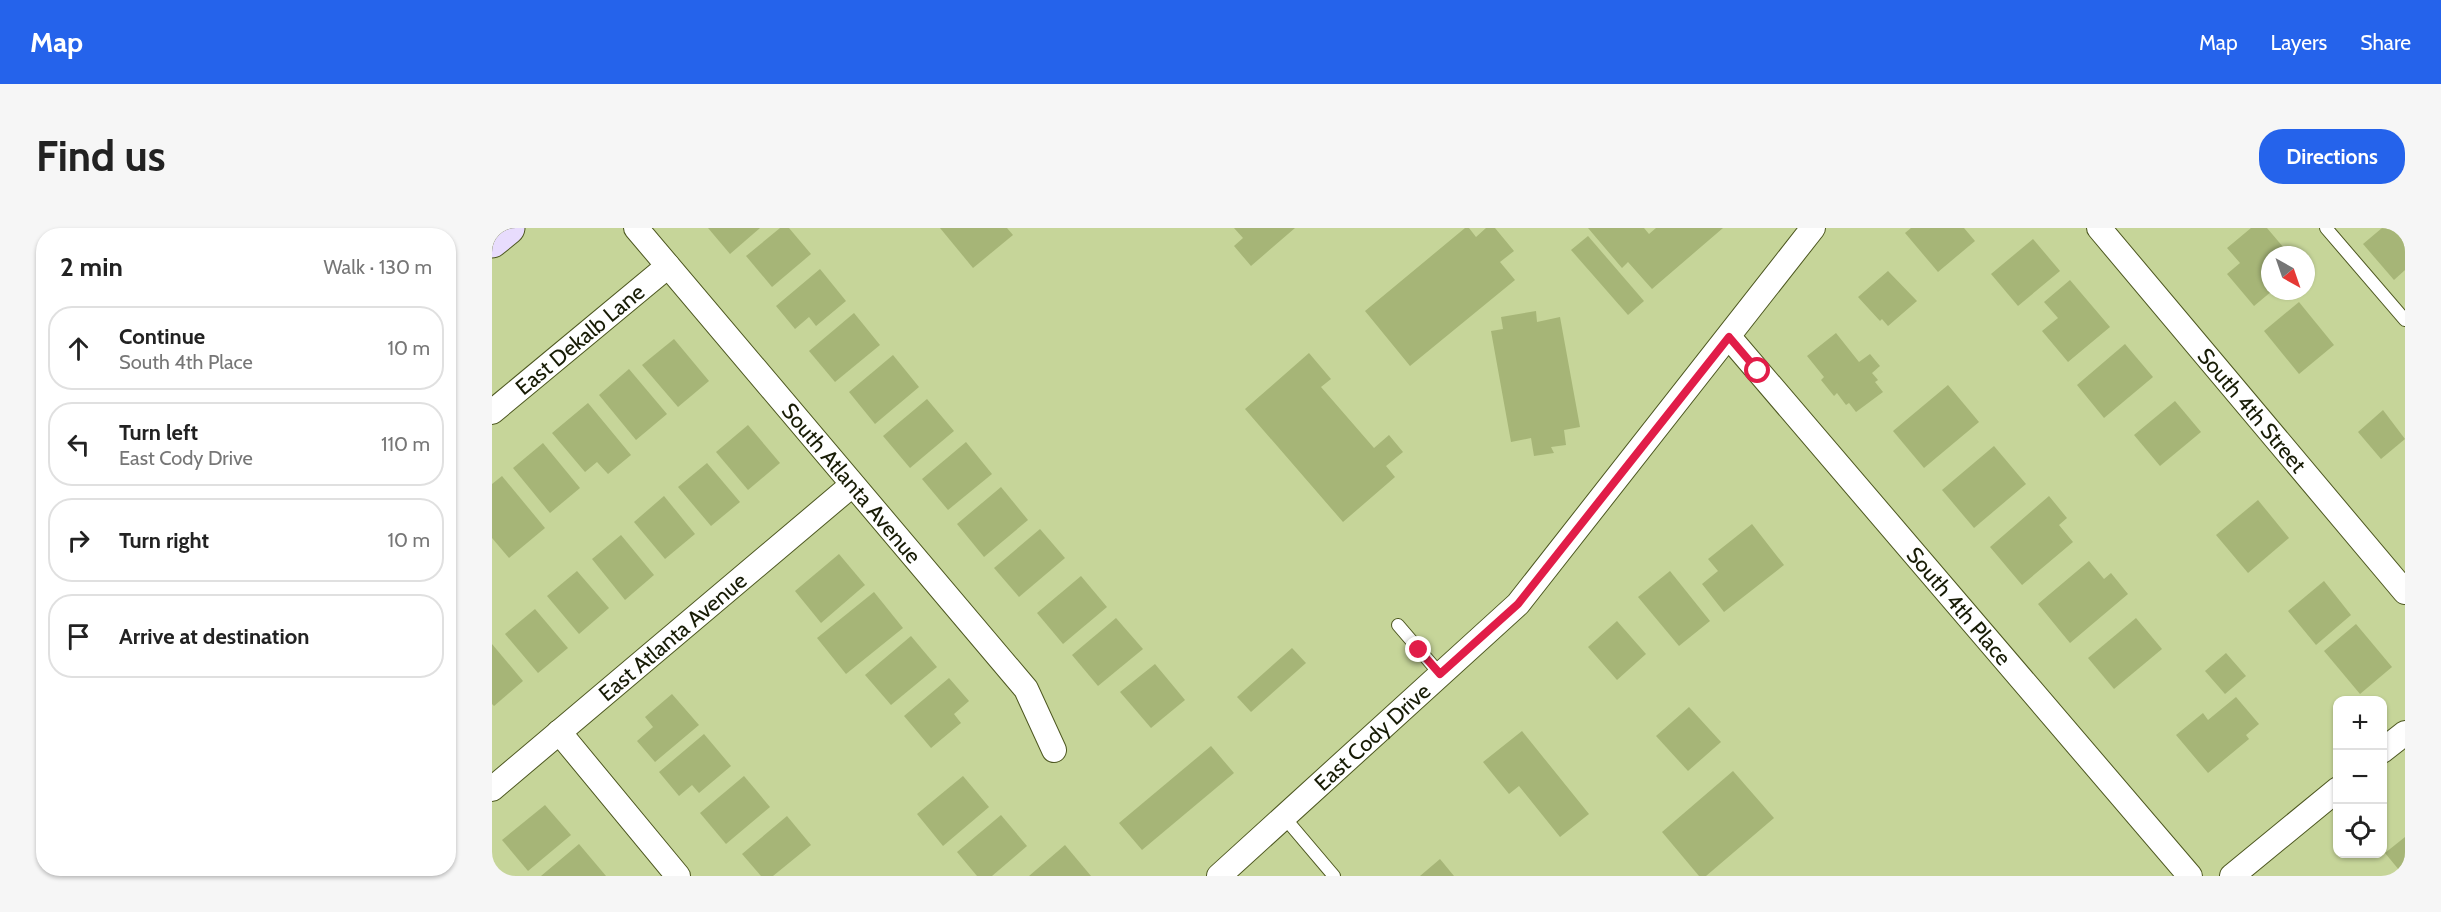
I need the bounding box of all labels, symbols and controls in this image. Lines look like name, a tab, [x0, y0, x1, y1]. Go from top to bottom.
text: Map	[30, 25, 83, 59]
text: Map	[2199, 30, 2238, 55]
text: Layers	[2271, 30, 2327, 55]
text: Share	[2360, 30, 2411, 55]
button: Directions	[2259, 129, 2405, 184]
text: Find us	[36, 130, 165, 182]
north arrow	[2261, 246, 2315, 300]
text: 2 min	[60, 251, 123, 283]
text: Walk · 130 m	[324, 255, 432, 279]
street label: East Dekalb Lane	[510, 278, 650, 401]
text: Continue	[119, 323, 205, 350]
icon: ahead	[62, 332, 95, 365]
text: 10 m	[387, 336, 430, 360]
street label: South 4th Street	[2192, 343, 2312, 479]
text: South 4th Place	[119, 350, 253, 374]
route start	[1744, 357, 1770, 383]
street label: South Atlanta Avenue	[776, 398, 927, 569]
text: Turn left	[119, 419, 198, 446]
icon: left	[62, 428, 95, 461]
text: 110 m	[381, 432, 430, 456]
text: East Cody Drive	[119, 446, 253, 470]
icon: right	[62, 524, 95, 557]
text: Turn right	[119, 527, 209, 554]
text: 10 m	[387, 528, 430, 552]
street label: South 4th Place	[1901, 542, 2017, 671]
street label: East Atlanta Avenue	[593, 567, 752, 707]
icon: arrive	[62, 620, 95, 653]
text: Arrive at destination	[119, 623, 309, 650]
route end	[1405, 636, 1431, 662]
street label: East Cody Drive	[1309, 678, 1436, 797]
map controls	[2333, 696, 2387, 858]
button: +	[2333, 696, 2387, 750]
button: −	[2333, 750, 2387, 804]
button: locate	[2333, 804, 2387, 858]

